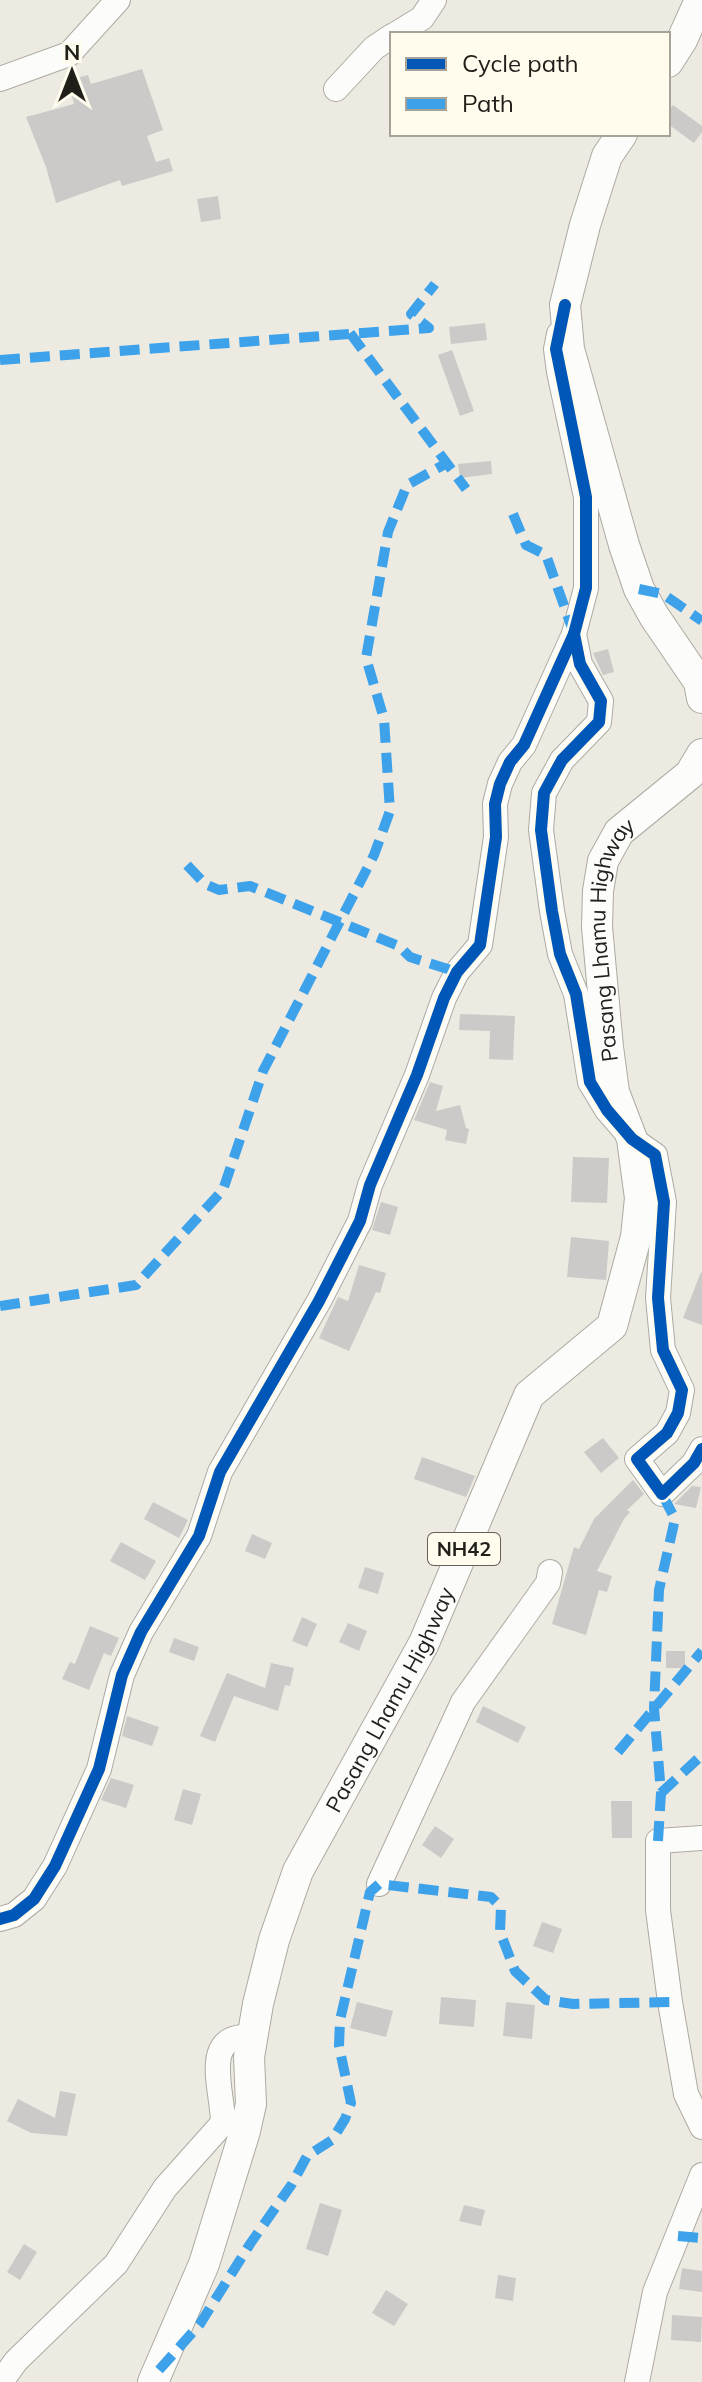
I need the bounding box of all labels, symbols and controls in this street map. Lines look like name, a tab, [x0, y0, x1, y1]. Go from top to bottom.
north arrow	[32, 32, 112, 112]
legend	[390, 32, 670, 136]
text: N	[64, 38, 80, 66]
text: Cycle path	[462, 48, 579, 78]
text: Path	[462, 88, 514, 118]
street label: Pasang Lhamu Highway	[583, 811, 640, 1064]
road number: NH42	[428, 1533, 500, 1565]
street label: Pasang Lhamu Highway	[319, 1582, 460, 1817]

